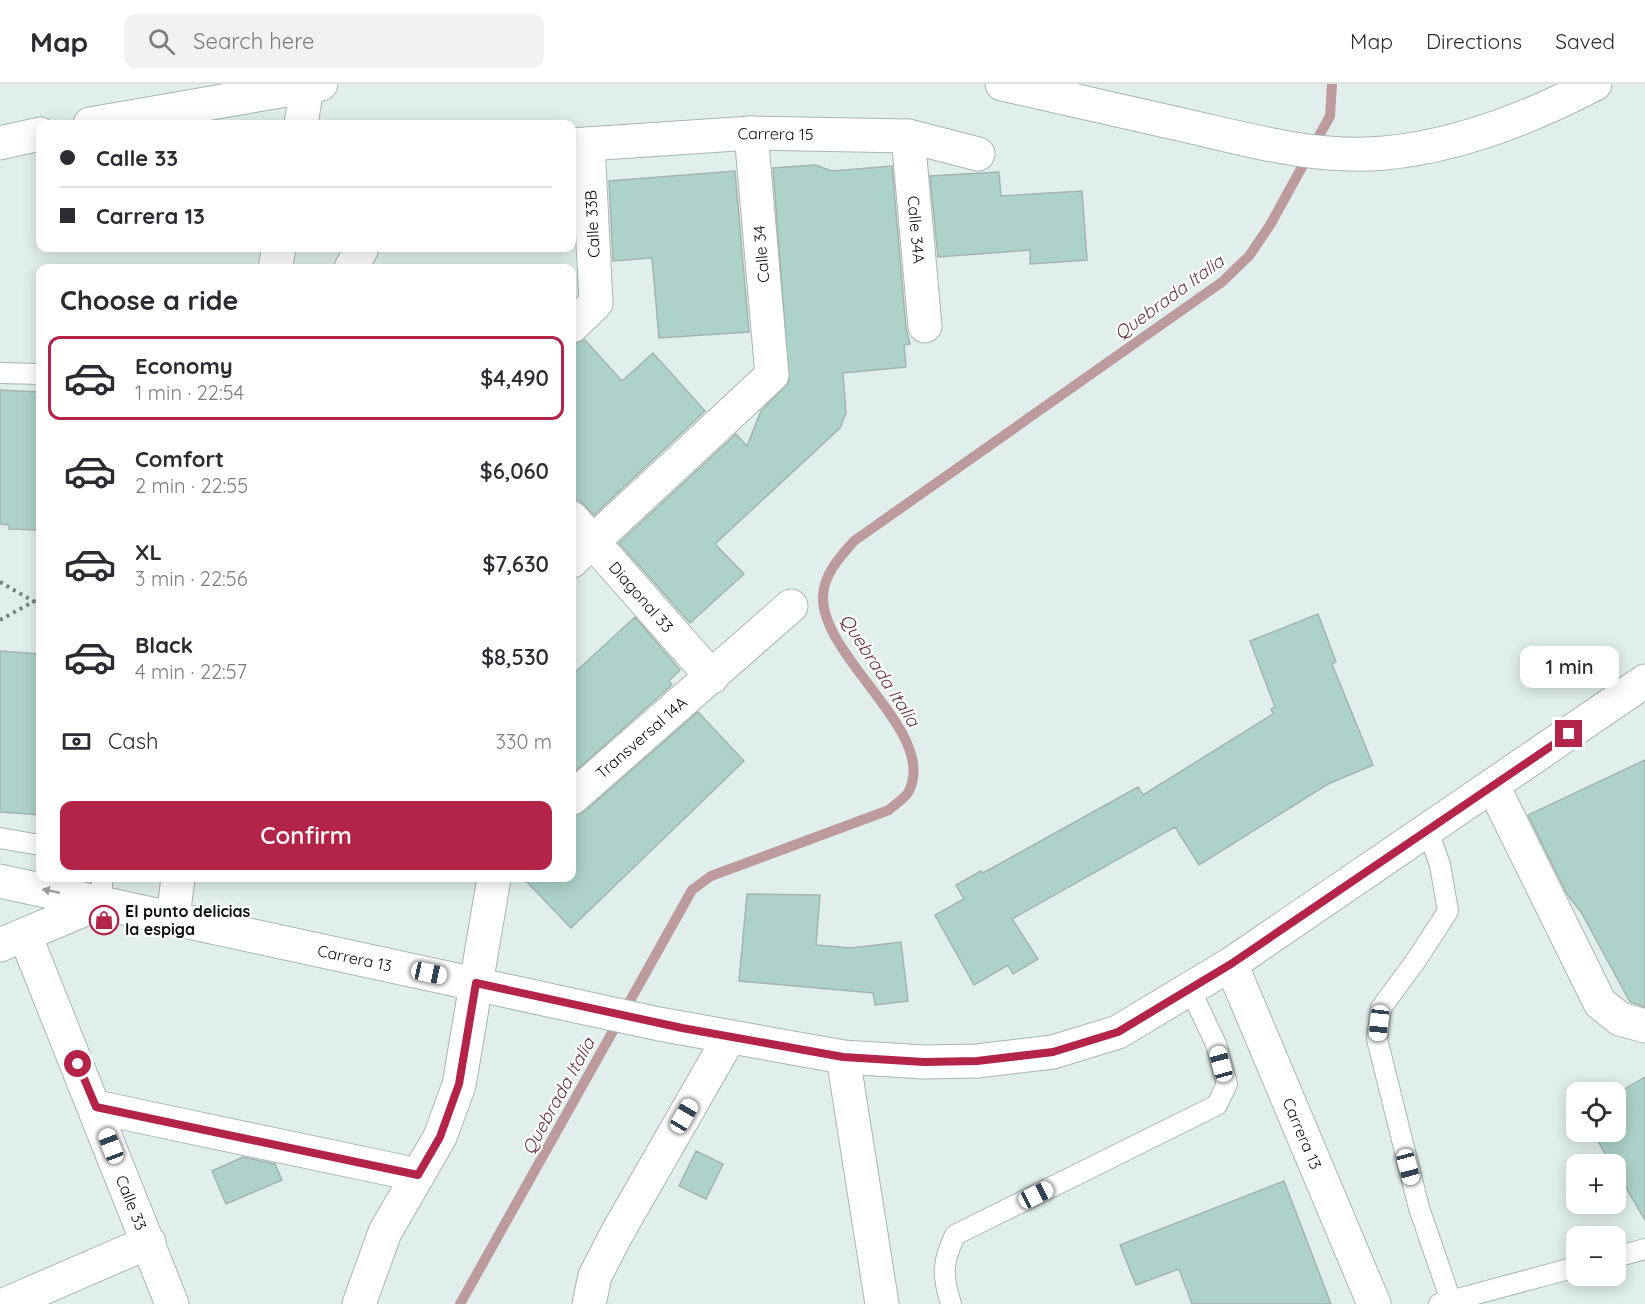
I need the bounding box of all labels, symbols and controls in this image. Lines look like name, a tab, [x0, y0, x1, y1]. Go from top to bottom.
search box	[124, 14, 544, 68]
text: Map	[30, 24, 88, 59]
icon: search	[145, 25, 178, 58]
text: Search here	[193, 27, 315, 55]
text: Map	[1350, 28, 1393, 54]
text: Directions	[1426, 28, 1522, 54]
text: Saved	[1555, 28, 1615, 54]
street label: Carrera 15	[737, 123, 814, 144]
text: Calle 33	[96, 144, 178, 172]
street label: Calle 33B	[580, 190, 604, 258]
street label: Calle 34A	[903, 195, 929, 264]
text: Carrera 13	[96, 202, 205, 230]
street label: Calle 34	[749, 224, 773, 284]
water label: Quebrada Italia	[1110, 249, 1229, 345]
text: Choose a ride	[60, 283, 238, 317]
icon: car	[63, 351, 117, 405]
text: Economy	[135, 352, 233, 380]
text: $4,490	[480, 364, 549, 392]
text: 1 min · 22:54	[135, 380, 244, 405]
icon: car	[63, 444, 117, 498]
text: Comfort	[135, 445, 224, 473]
text: $6,060	[480, 457, 549, 485]
text: 2 min · 22:55	[135, 473, 248, 498]
icon: car	[63, 537, 117, 591]
text: XL	[135, 538, 162, 566]
text: $7,630	[482, 550, 549, 578]
street label: Diagonal 33	[605, 557, 678, 636]
text: 3 min · 22:56	[135, 566, 247, 591]
water label: Quebrada Italia	[835, 609, 926, 732]
icon: car	[63, 630, 117, 684]
text: Black	[135, 631, 193, 659]
text: $8,530	[481, 643, 549, 671]
callout: 1 min	[1520, 647, 1618, 689]
text: 1 min	[1546, 654, 1593, 679]
text: 4 min · 22:57	[135, 659, 247, 684]
street label: Transversal 14A	[591, 692, 691, 783]
route end	[1555, 720, 1582, 747]
icon: cash	[60, 725, 93, 758]
text: Cash	[108, 727, 159, 755]
text: 330 m	[495, 729, 552, 754]
button: Confirm	[60, 801, 552, 870]
one-way arrow	[41, 886, 60, 895]
place label: El punto delicias la espiga	[125, 901, 251, 939]
shop icon: El punto delicias la espiga	[88, 904, 120, 936]
street label: Carrera 13	[316, 940, 394, 976]
car	[410, 960, 448, 986]
car	[1368, 1004, 1390, 1042]
water label: Quebrada Italia	[516, 1033, 600, 1158]
car	[1208, 1044, 1234, 1084]
route start	[64, 1050, 91, 1077]
map controls	[1566, 1082, 1626, 1286]
button: locate	[1566, 1082, 1626, 1142]
street label: Carrera 13	[1278, 1095, 1326, 1172]
car	[667, 1096, 701, 1136]
car	[96, 1126, 126, 1166]
car	[1395, 1147, 1421, 1187]
button: +	[1566, 1154, 1626, 1214]
street label: Calle 33	[112, 1172, 152, 1233]
car	[1016, 1179, 1056, 1211]
button: −	[1566, 1226, 1626, 1286]

